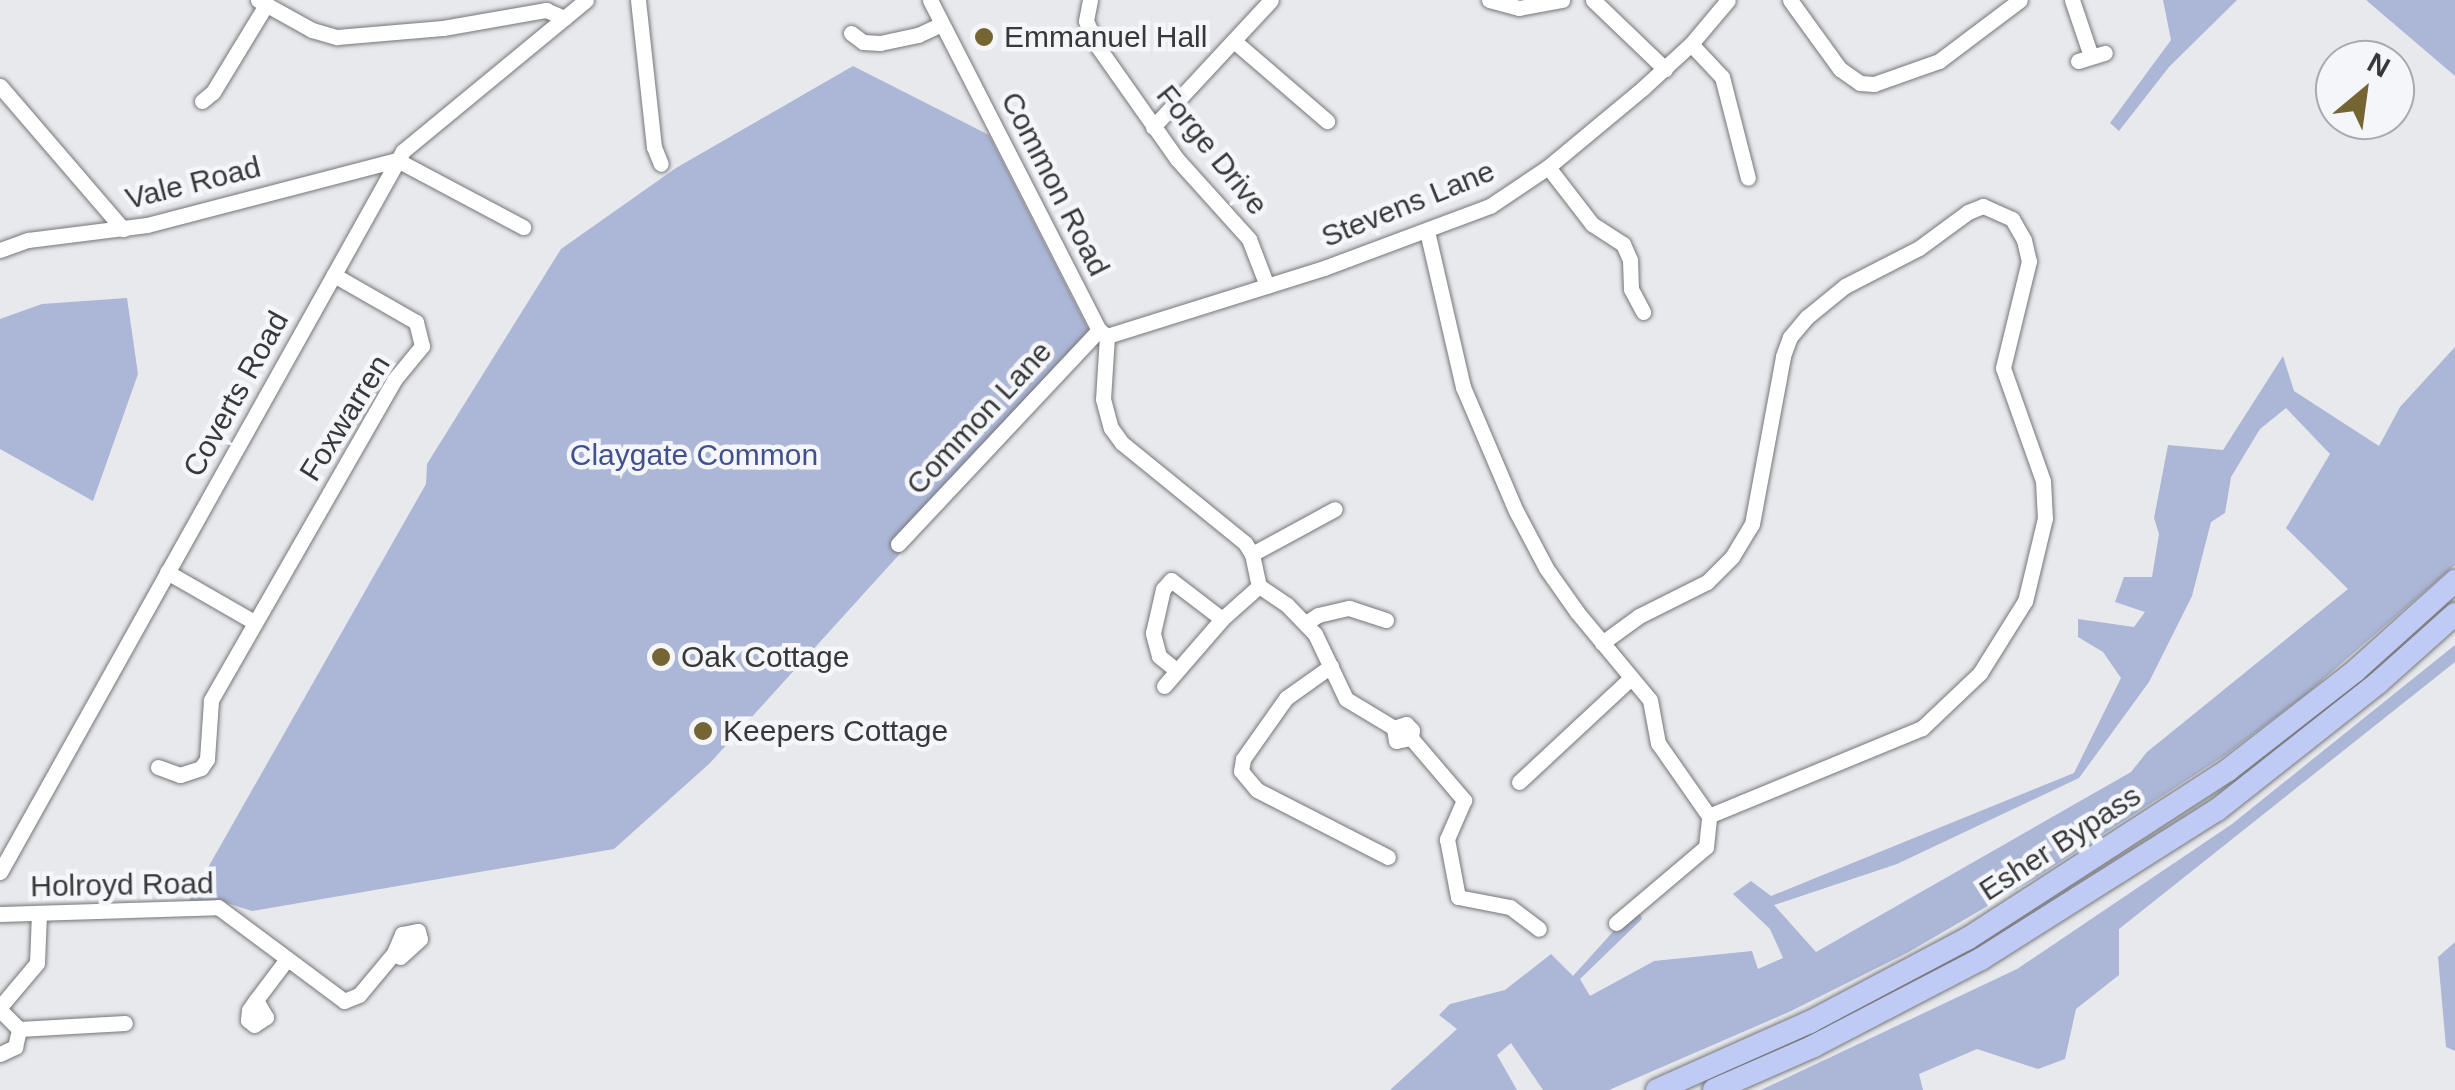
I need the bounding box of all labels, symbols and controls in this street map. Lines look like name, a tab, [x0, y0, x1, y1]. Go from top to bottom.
place label: Emmanuel Hall	[1004, 19, 1207, 55]
marker: Emmanuel Hall	[973, 26, 995, 48]
north arrow	[2315, 40, 2415, 140]
text: N	[2362, 47, 2395, 84]
street label: Forge Drive	[1149, 78, 1275, 222]
street label: Common Road	[993, 86, 1117, 282]
street label: Vale Road	[122, 149, 264, 217]
street label: Stevens Lane	[1316, 153, 1500, 255]
street label: Coverts Road	[176, 305, 296, 483]
street label: Common Lane	[899, 334, 1059, 502]
street label: Foxwarren	[292, 348, 398, 488]
park label: Claygate Common	[570, 437, 818, 473]
place label: Oak Cottage	[681, 639, 849, 675]
marker: Oak Cottage	[650, 646, 672, 668]
place label: Keepers Cottage	[723, 713, 948, 749]
marker: Keepers Cottage	[692, 720, 714, 742]
street label: Esher Bypass	[1973, 778, 2147, 908]
street label: Holroyd Road	[30, 865, 214, 905]

